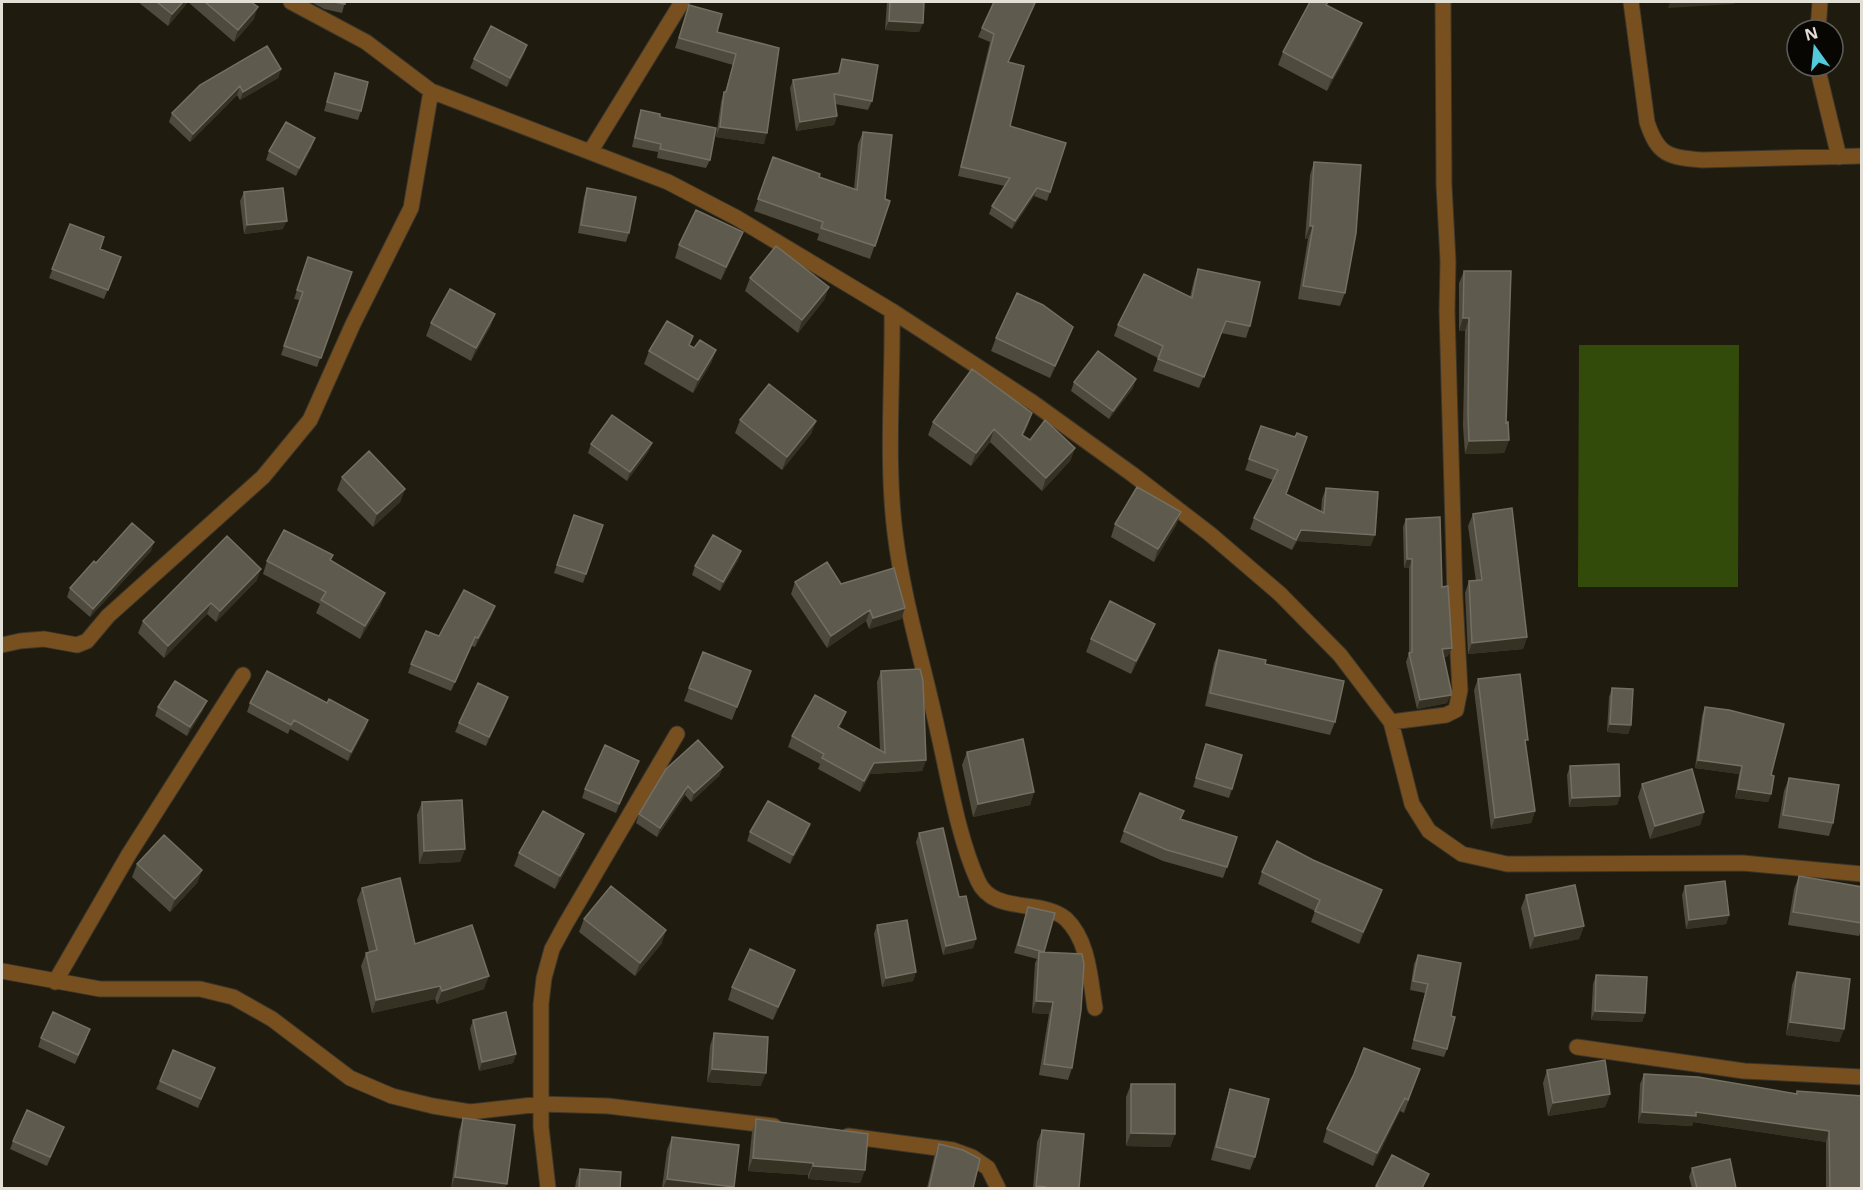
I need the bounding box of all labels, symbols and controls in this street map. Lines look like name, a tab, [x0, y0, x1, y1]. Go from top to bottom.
north arrow	[1785, 18, 1845, 78]
text: N	[1802, 21, 1820, 46]

